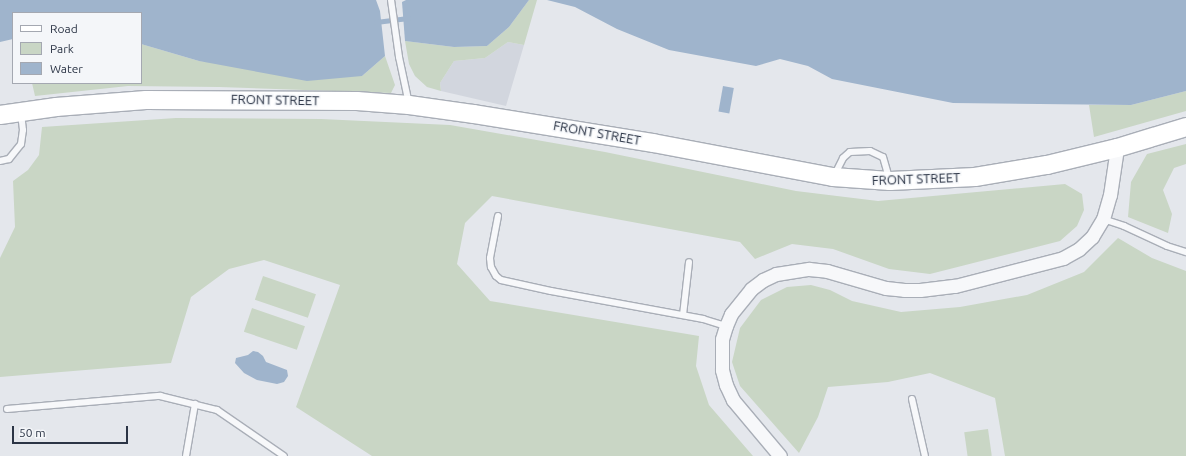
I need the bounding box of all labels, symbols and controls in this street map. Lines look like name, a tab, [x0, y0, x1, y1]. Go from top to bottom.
legend	[12, 12, 142, 84]
text: Road	[50, 22, 78, 35]
text: Park	[50, 42, 74, 55]
text: Water	[50, 62, 83, 75]
street label: FRONT STREET	[231, 91, 319, 109]
street label: FRONT STREET	[552, 118, 642, 148]
street label: FRONT STREET	[872, 170, 960, 188]
scale bar	[14, 418, 130, 444]
text: 50 m	[19, 426, 46, 439]

